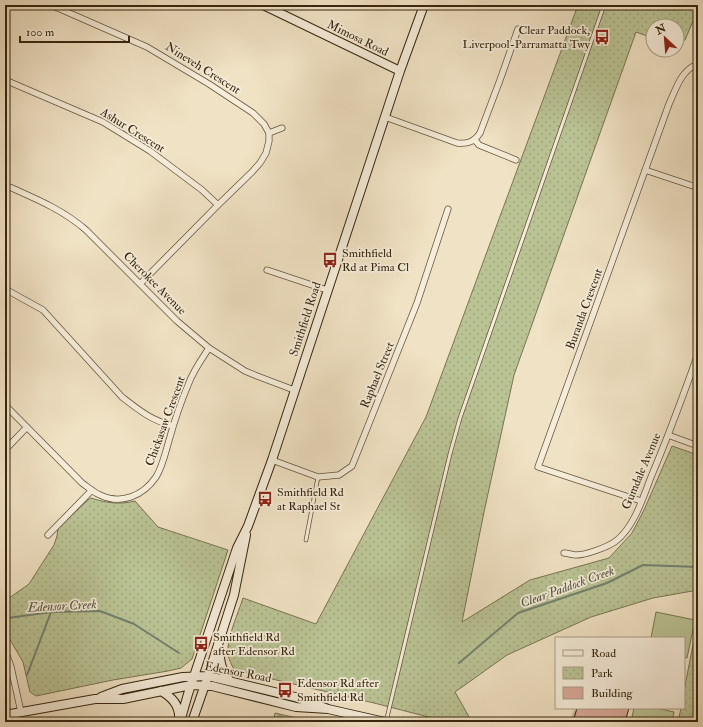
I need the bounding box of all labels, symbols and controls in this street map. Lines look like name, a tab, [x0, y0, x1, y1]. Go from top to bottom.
street label: Mimosa Road	[325, 17, 391, 60]
scale bar	[20, 18, 129, 44]
north arrow	[645, 18, 685, 58]
text: N	[653, 21, 669, 38]
place label: Clear Paddock, Liverpool-Parramatta Twy	[463, 23, 591, 52]
text: 100 m	[26, 25, 55, 40]
bus stop icon: Clear Paddock, Liverpool-Parramatta Twy	[593, 28, 611, 46]
street label: Nineveh Crescent	[162, 39, 243, 98]
street label: Ashur Crescent	[97, 104, 168, 156]
place label: Smithfield Rd at Pima Cl	[342, 246, 409, 275]
street label: Cherokee Avenue	[120, 249, 189, 318]
bus stop icon: Smithfield Rd at Pima Cl	[321, 251, 339, 269]
street label: Buranda Crescent	[563, 267, 606, 352]
street label: Smithfield Road	[286, 280, 325, 358]
street label: Raphael Street	[357, 340, 398, 411]
street label: Chickasaw Crescent	[142, 374, 189, 468]
street label: Gumdale Avenue	[619, 431, 664, 512]
place label: Smithfield Rd at Raphael St	[277, 485, 344, 514]
bus stop icon: Smithfield Rd at Raphael St	[256, 490, 274, 508]
water label: Clear Paddock Creek	[518, 563, 616, 611]
water label: Edensor Creek	[26, 596, 97, 616]
place label: Smithfield Rd after Edensor Rd	[213, 630, 295, 659]
bus stop icon: Smithfield Rd after Edensor Rd	[192, 635, 210, 653]
legend	[555, 637, 685, 709]
text: Road	[591, 646, 616, 661]
street label: Edensor Road	[203, 659, 273, 686]
text: Park	[591, 666, 613, 681]
place label: Edensor Rd after Smithfield Rd	[297, 676, 379, 705]
bus stop icon: Edensor Rd after Smithfield Rd	[276, 681, 294, 699]
text: Building	[591, 686, 634, 701]

